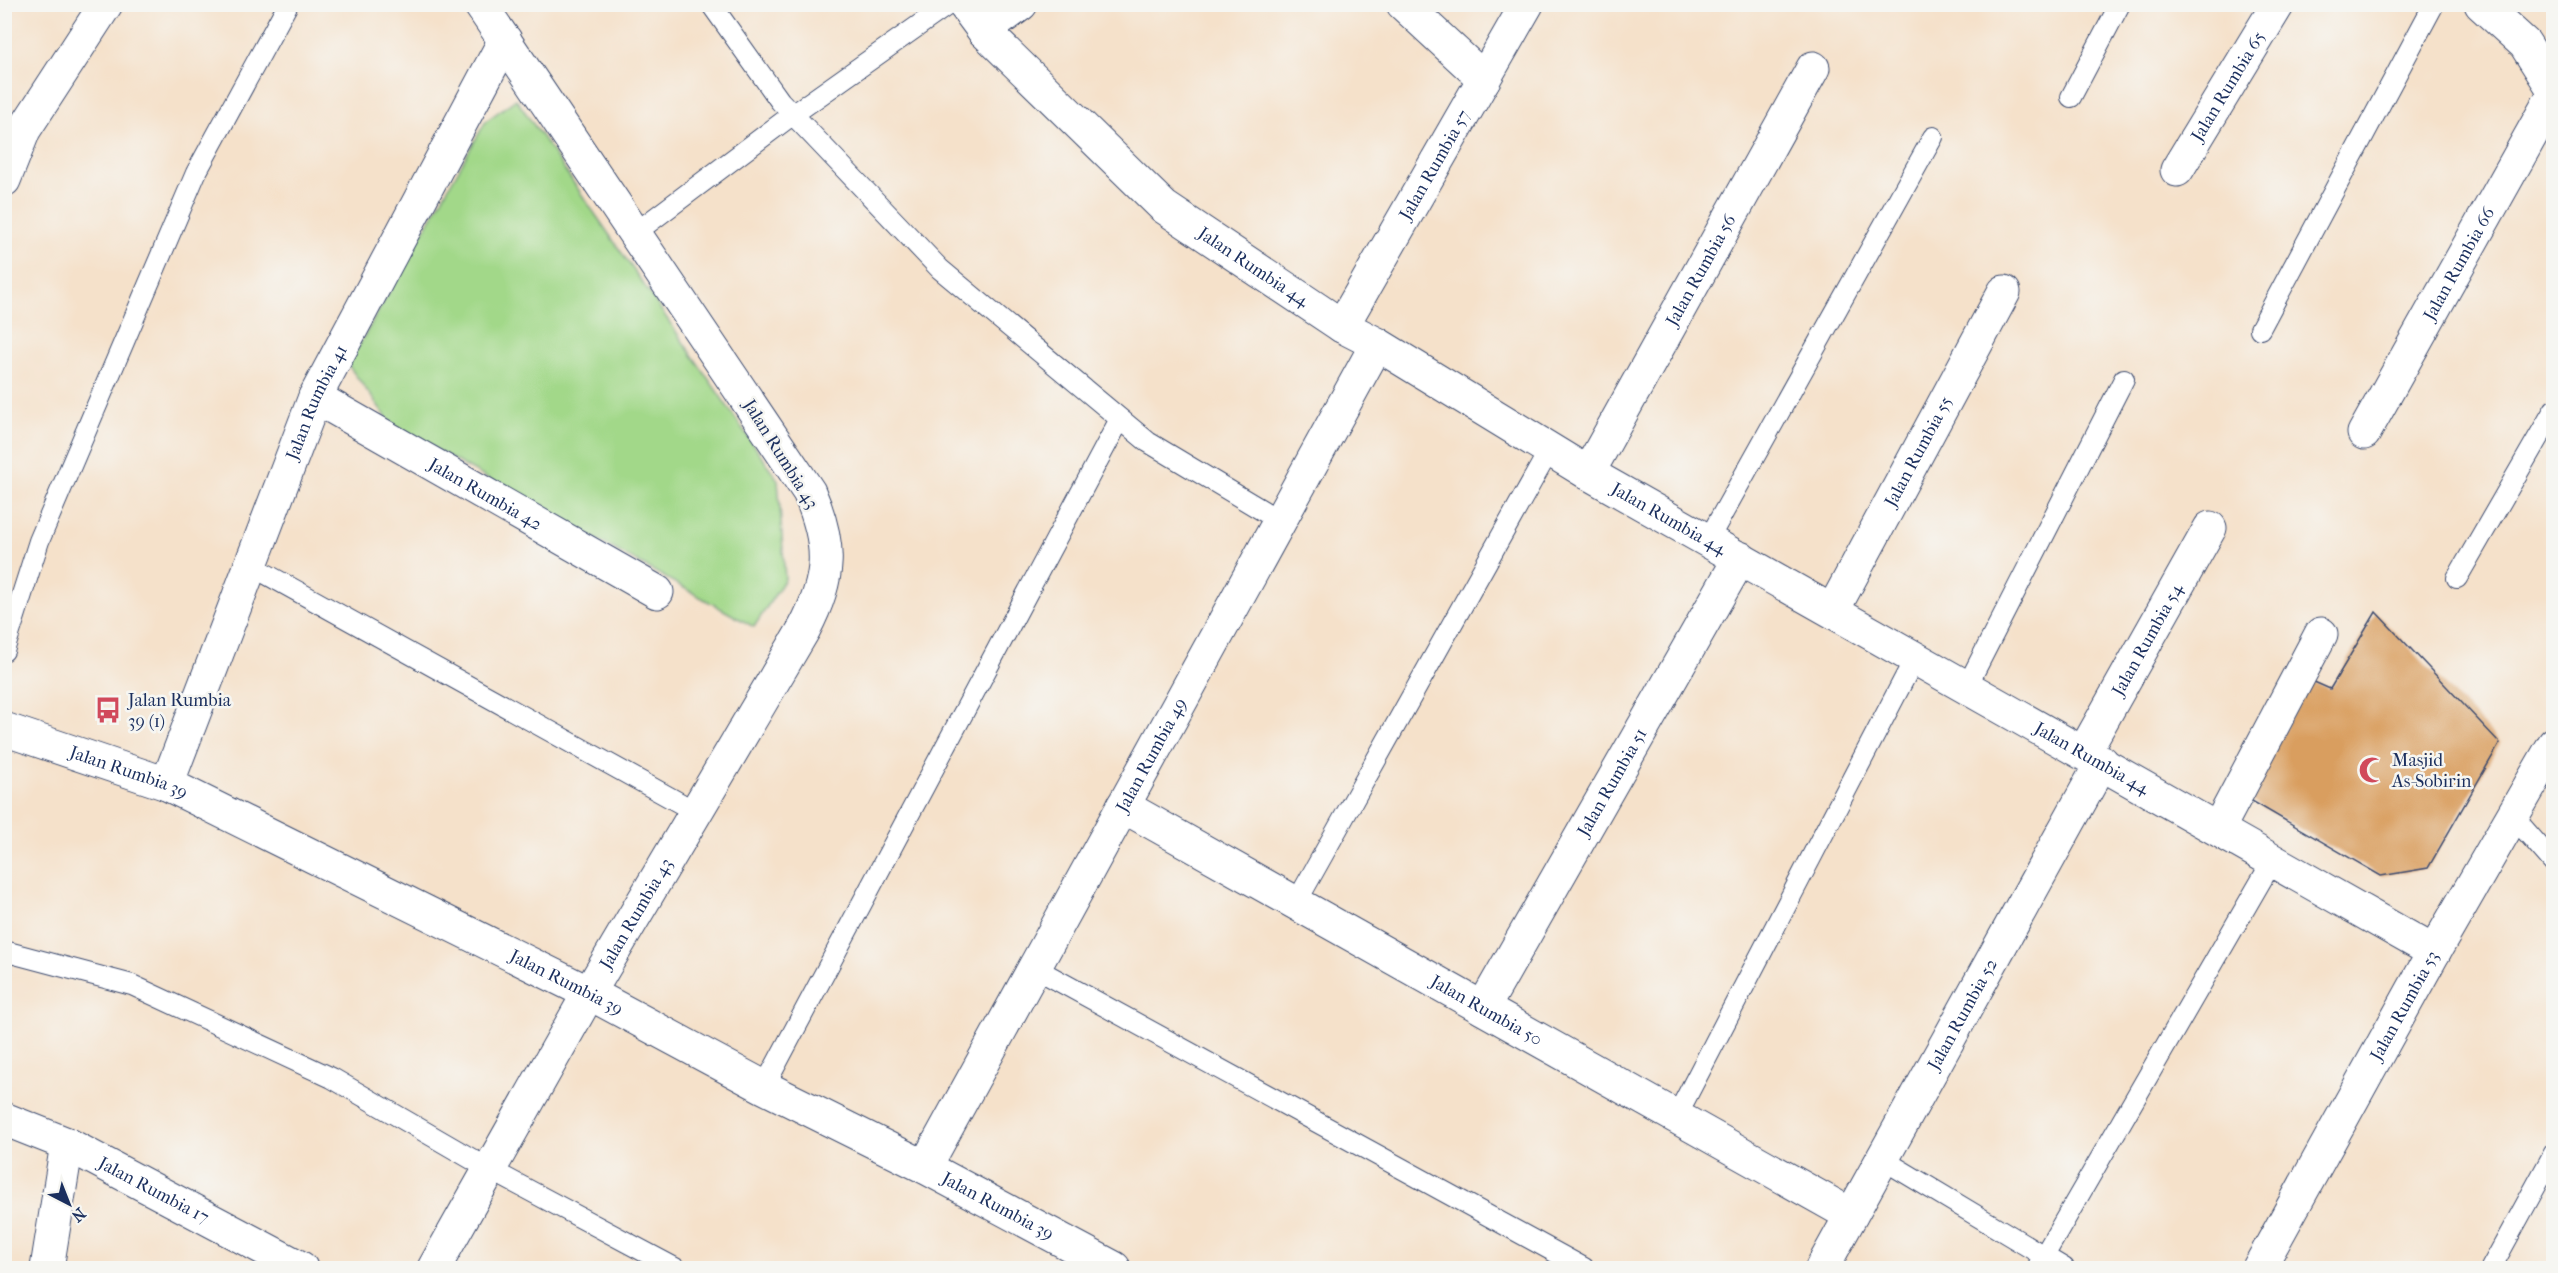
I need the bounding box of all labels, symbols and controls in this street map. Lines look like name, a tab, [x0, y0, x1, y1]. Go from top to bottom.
street label: Jalan Rumbia 65	[2186, 28, 2270, 147]
street label: Jalan Rumbia 57	[1394, 106, 1475, 225]
street label: Jalan Rumbia 66	[2418, 203, 2500, 326]
street label: Jalan Rumbia 56	[1661, 211, 1741, 332]
street label: Jalan Rumbia 44	[1192, 222, 1313, 312]
street label: Jalan Rumbia 41	[281, 341, 352, 465]
street label: Jalan Rumbia 55	[1879, 393, 1957, 512]
street label: Jalan Rumbia 43	[737, 394, 823, 513]
street label: Jalan Rumbia 42	[423, 453, 545, 535]
street label: Jalan Rumbia 44	[1606, 477, 1730, 560]
street label: Jalan Rumbia 54	[2107, 580, 2188, 701]
place label: Jalan Rumbia 39 (1)	[126, 690, 232, 732]
street label: Jalan Rumbia 49	[1111, 694, 1192, 818]
bus stop icon: Jalan Rumbia 39 (1)	[93, 695, 123, 725]
street label: Jalan Rumbia 44	[2029, 717, 2153, 800]
street label: Jalan Rumbia 51	[1572, 725, 1652, 842]
street label: Jalan Rumbia 39	[65, 741, 191, 804]
place label: Masjid As-Sobirin	[2391, 750, 2472, 792]
mosque icon: Masjid As-Sobirin	[2357, 755, 2387, 785]
street label: Jalan Rumbia 43	[595, 855, 677, 975]
street label: Jalan Rumbia 39	[504, 945, 626, 1020]
street label: Jalan Rumbia 53	[2365, 947, 2444, 1066]
street label: Jalan Rumbia 52	[1923, 955, 2002, 1076]
street label: Jalan Rumbia 50	[1425, 970, 1546, 1050]
street label: Jalan Rumbia 17	[93, 1152, 213, 1228]
street label: Jalan Rumbia 39	[936, 1167, 1057, 1245]
north arrow	[39, 1174, 99, 1234]
text: N	[67, 1204, 90, 1226]

